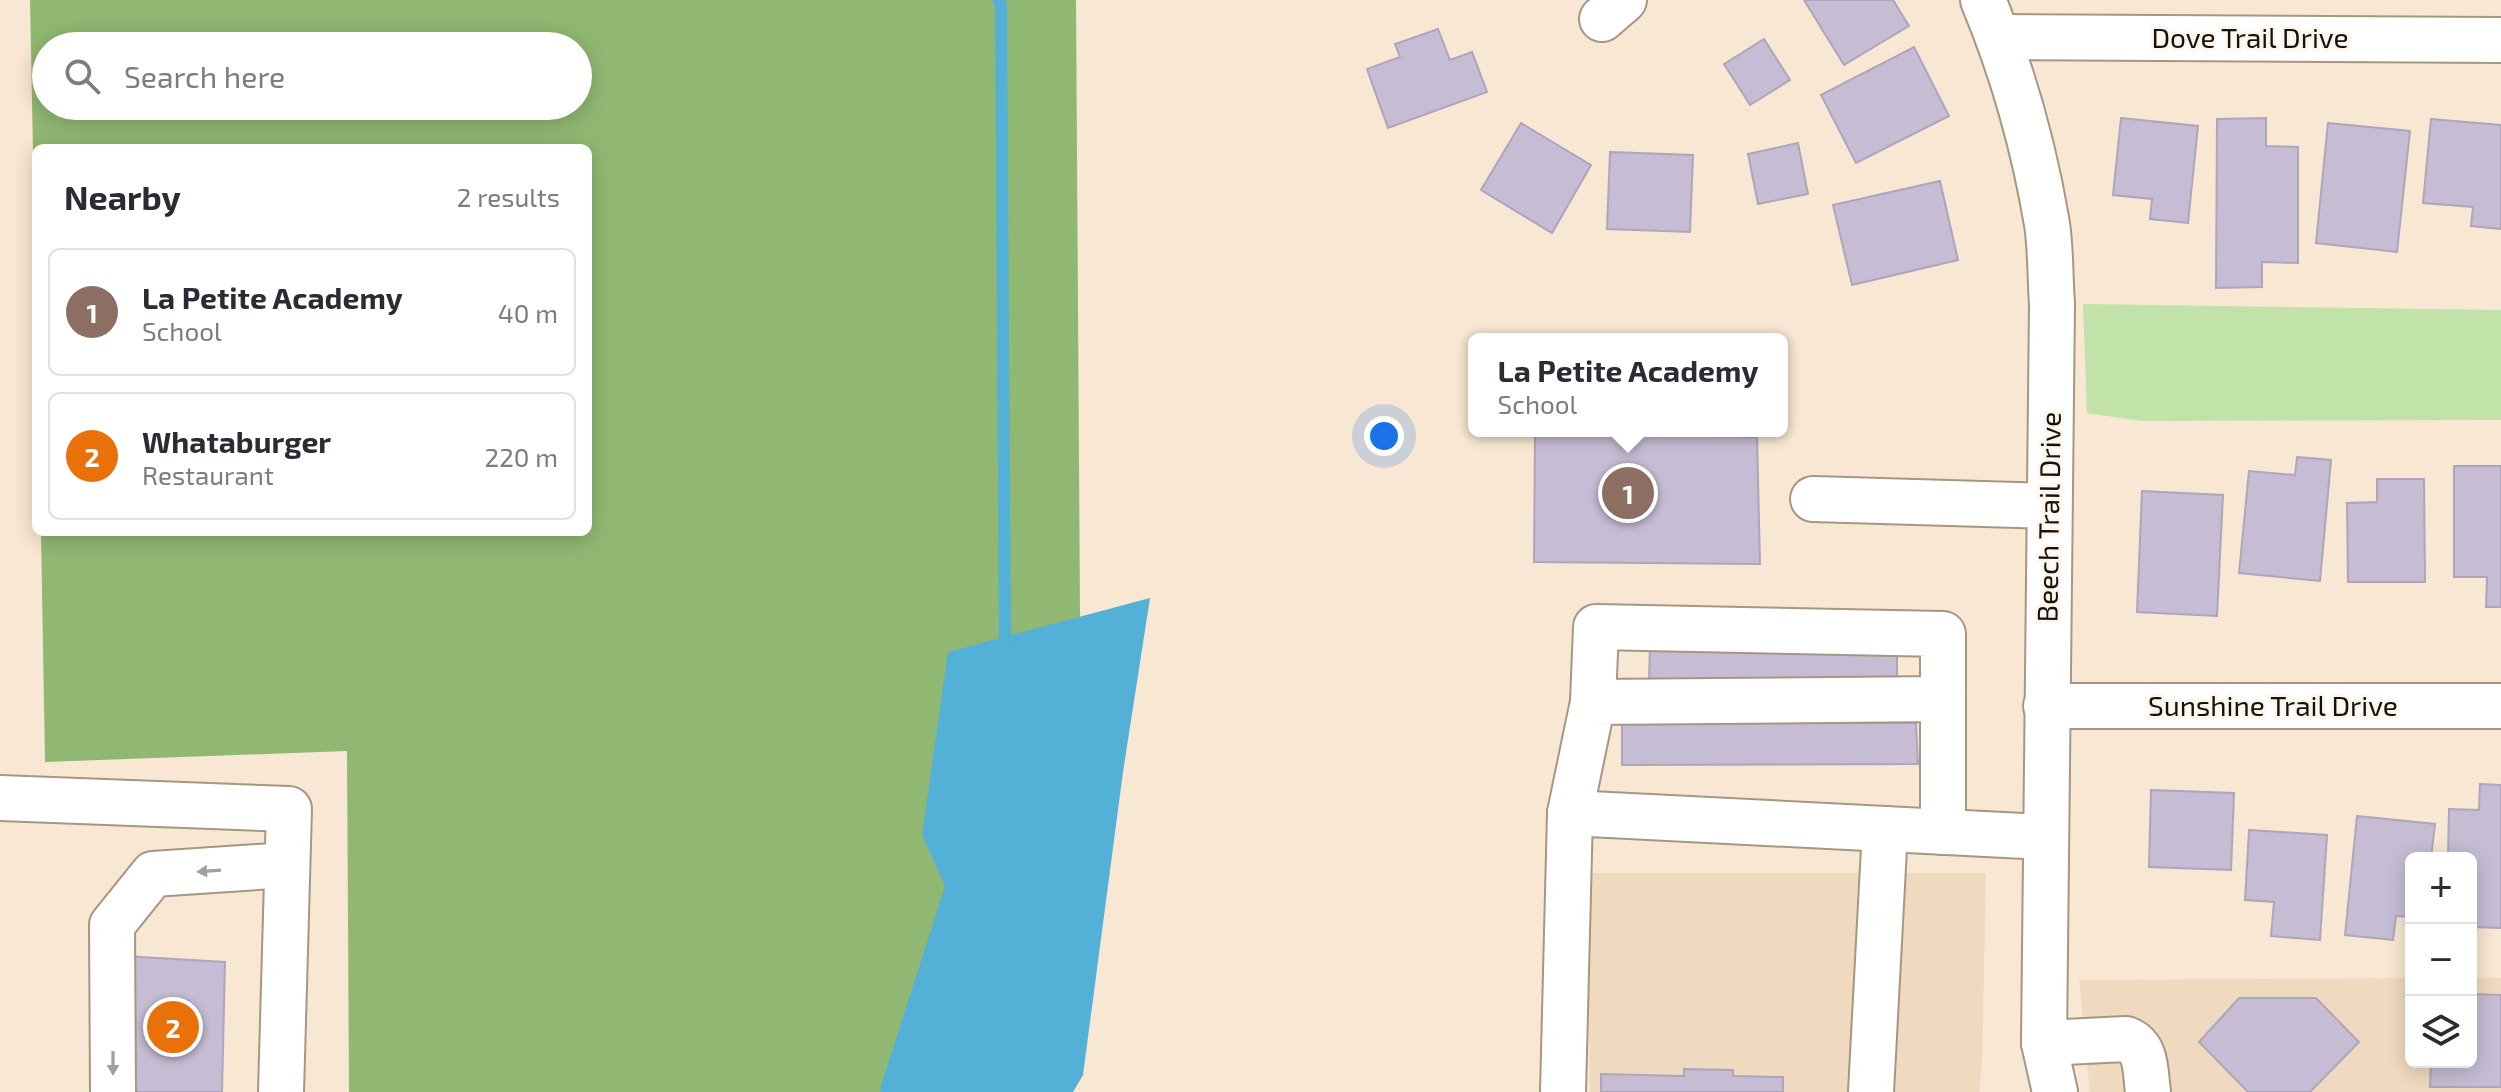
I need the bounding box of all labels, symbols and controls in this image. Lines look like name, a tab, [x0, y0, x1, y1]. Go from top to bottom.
street label: Dove Trail Drive	[2151, 20, 2349, 54]
search box	[32, 32, 592, 120]
icon: search	[60, 54, 104, 98]
text: Search here	[124, 58, 285, 94]
text: Nearby	[64, 176, 181, 217]
text: 2 results	[457, 181, 560, 212]
text: La Petite Academy	[142, 279, 403, 315]
text: 1	[86, 297, 98, 328]
text: 40 m	[498, 297, 558, 328]
text: School	[142, 315, 222, 346]
popup	[1468, 333, 1788, 437]
text: La Petite Academy	[1498, 352, 1758, 388]
text: School	[1498, 388, 1577, 419]
street label: Beech Trail Drive	[2029, 411, 2067, 623]
your location	[1364, 416, 1404, 456]
text: Whataburger	[142, 423, 331, 459]
text: 2	[84, 441, 100, 472]
text: 220 m	[485, 441, 558, 472]
text: Restaurant	[142, 459, 274, 490]
pin: 1	[1602, 463, 1654, 523]
street label: Sunshine Trail Drive	[2148, 688, 2398, 722]
map controls	[2405, 852, 2477, 1068]
button: +	[2405, 852, 2477, 924]
one-way arrow	[196, 865, 221, 878]
button: −	[2405, 924, 2477, 996]
button: layers	[2405, 996, 2477, 1068]
pin: 2	[147, 997, 199, 1057]
one-way arrow	[107, 1051, 119, 1076]

